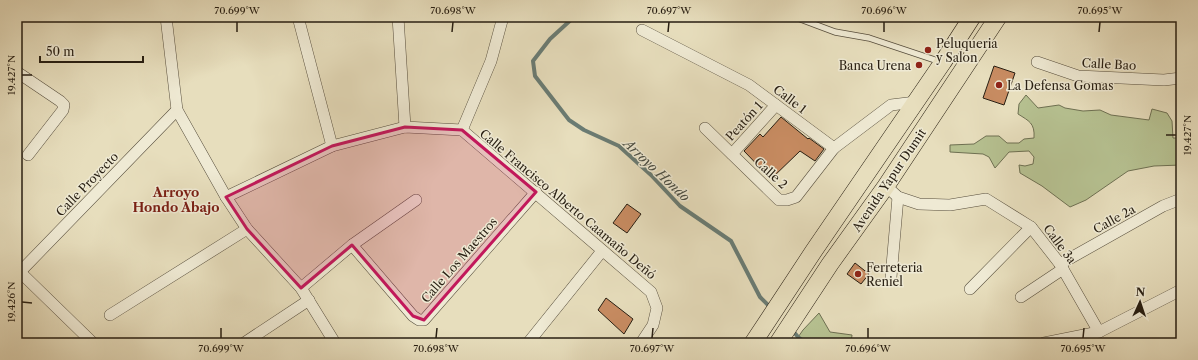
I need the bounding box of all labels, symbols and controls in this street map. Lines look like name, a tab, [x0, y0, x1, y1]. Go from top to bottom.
text: 70.699°W	[214, 4, 261, 17]
text: 70.698°W	[430, 4, 477, 17]
text: 70.697°W	[647, 4, 692, 17]
text: 70.696°W	[861, 4, 908, 17]
text: 70.695°W	[1077, 4, 1124, 17]
place label: Peluqueria y Salon	[935, 36, 998, 65]
scale bar	[40, 38, 143, 64]
text: 50 m	[46, 44, 75, 59]
marker: Peluqueria y Salon	[923, 45, 933, 55]
text: 19.427°N	[5, 55, 18, 95]
street label: Calle Bao	[1081, 55, 1137, 73]
place label: Banca Urena	[839, 58, 912, 73]
marker: Banca Urena	[914, 60, 924, 70]
place label: La Defensa Gomas	[1007, 78, 1113, 93]
marker: La Defensa Gomas	[994, 80, 1004, 90]
street label: Calle 1	[770, 82, 810, 116]
street label: Peatón 1	[722, 98, 766, 144]
text: 19.427°N	[1181, 115, 1194, 155]
street label: Avenida Yapur Dumit	[848, 125, 929, 235]
street label: Calle Francisco Alberto Caamaño Deñó	[477, 126, 659, 282]
water label: Arroyo Hondo	[619, 134, 693, 205]
street label: Calle Proyecto	[53, 149, 121, 219]
street label: Calle 2	[751, 154, 791, 192]
district label: Arroyo Hondo Abajo	[133, 184, 219, 215]
street label: Calle 2a	[1090, 201, 1138, 237]
street label: Calle Los Maestros	[418, 214, 500, 306]
street label: Calle 3a	[1040, 221, 1080, 267]
place label: Ferreteria Reniel	[866, 260, 923, 289]
marker: Ferreteria Reniel	[853, 269, 863, 279]
text: 19.426°N	[5, 281, 18, 323]
north arrow	[1120, 282, 1160, 322]
text: N	[1135, 285, 1146, 299]
text: 70.699°W	[198, 342, 245, 355]
text: 70.698°W	[413, 342, 460, 355]
text: 70.697°W	[630, 342, 675, 355]
text: 70.696°W	[845, 342, 892, 355]
text: 70.695°W	[1060, 342, 1107, 355]

